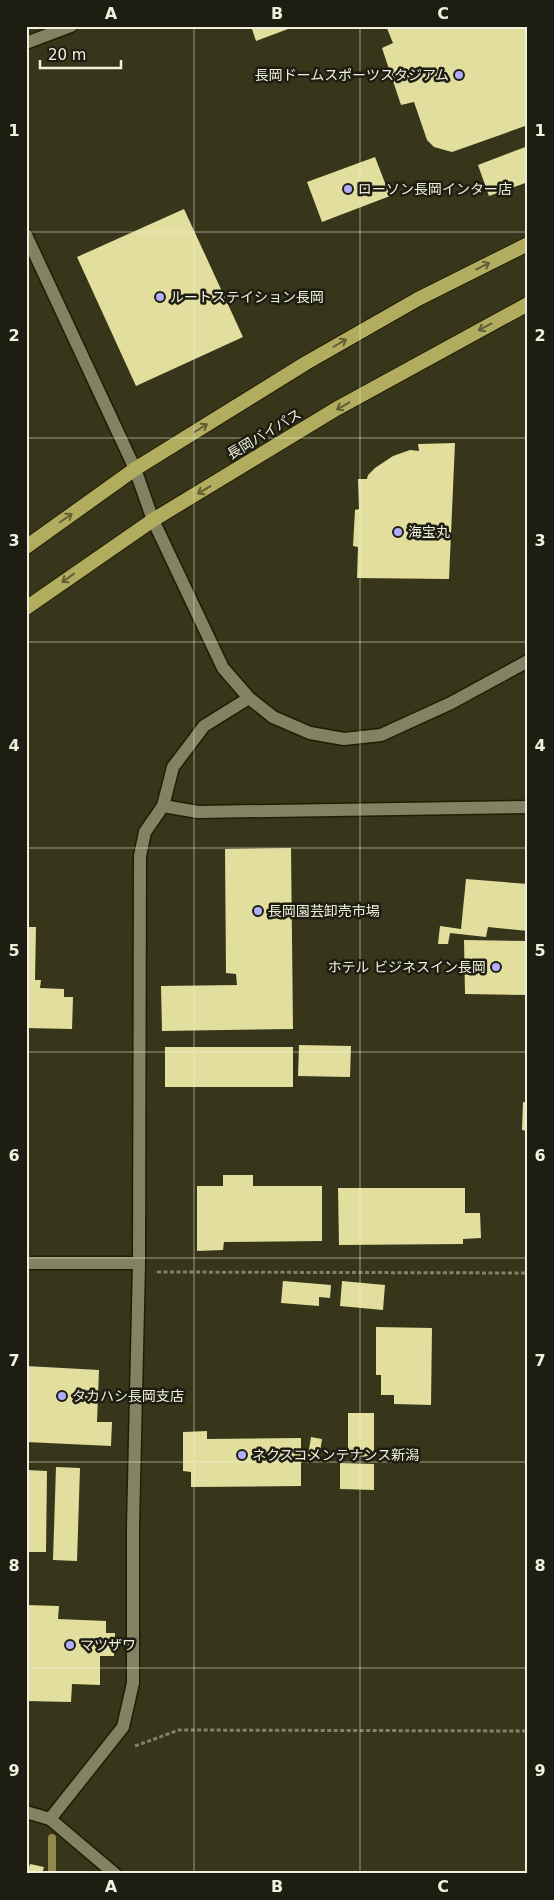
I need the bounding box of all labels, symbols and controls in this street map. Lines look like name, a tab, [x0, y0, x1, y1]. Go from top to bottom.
text: A	[105, 4, 118, 23]
text: B	[271, 4, 283, 23]
text: C	[437, 4, 449, 23]
scale bar	[40, 38, 121, 70]
text: 20 m	[48, 46, 86, 64]
place label: 長岡ドームスポーツスタジアム	[255, 67, 449, 83]
marker: 長岡ドームスポーツスタジアム	[453, 69, 465, 81]
text: 1	[8, 121, 20, 140]
text: 1	[534, 121, 546, 140]
place label: ローソン長岡インター店	[358, 181, 512, 197]
marker: ローソン長岡インター店	[342, 183, 354, 195]
one-way arrow	[475, 261, 490, 271]
place label: ルートステイション長岡	[170, 289, 324, 305]
marker: ルートステイション長岡	[154, 291, 166, 303]
one-way arrow	[478, 323, 493, 332]
text: 2	[8, 326, 20, 345]
text: 2	[534, 326, 546, 345]
one-way arrow	[332, 338, 346, 348]
one-way arrow	[336, 401, 350, 411]
street label: 長岡バイパス	[224, 406, 304, 462]
one-way arrow	[193, 423, 207, 433]
one-way arrow	[197, 485, 211, 495]
one-way arrow	[59, 513, 73, 523]
place label: 海宝丸	[408, 524, 450, 540]
marker: 海宝丸	[392, 526, 404, 538]
text: 3	[8, 531, 20, 550]
text: 3	[534, 531, 546, 550]
one-way arrow	[61, 573, 75, 583]
text: 4	[8, 736, 20, 755]
text: 4	[534, 736, 546, 755]
place label: 長岡園芸卸売市場	[268, 903, 380, 919]
marker: 長岡園芸卸売市場	[252, 905, 264, 917]
text: 5	[8, 941, 20, 960]
text: 5	[534, 941, 546, 960]
place label: ホテル ビジネスイン長岡	[328, 959, 486, 975]
marker: ホテル ビジネスイン長岡	[490, 961, 502, 973]
text: 6	[8, 1146, 20, 1165]
text: 6	[534, 1146, 546, 1165]
text: 7	[8, 1351, 20, 1370]
text: 7	[534, 1351, 546, 1370]
place label: タカハシ長岡支店	[72, 1388, 184, 1404]
marker: タカハシ長岡支店	[56, 1390, 68, 1402]
place label: ネクスコメンテナンス新潟	[252, 1447, 419, 1463]
marker: ネクスコメンテナンス新潟	[236, 1449, 248, 1461]
text: 8	[8, 1556, 20, 1575]
text: 8	[534, 1556, 546, 1575]
place label: マツザワ	[80, 1637, 136, 1653]
marker: マツザワ	[64, 1639, 76, 1651]
text: 9	[8, 1761, 20, 1780]
text: 9	[534, 1761, 546, 1780]
text: A	[105, 1877, 118, 1896]
text: B	[271, 1877, 283, 1896]
text: C	[437, 1877, 449, 1896]

